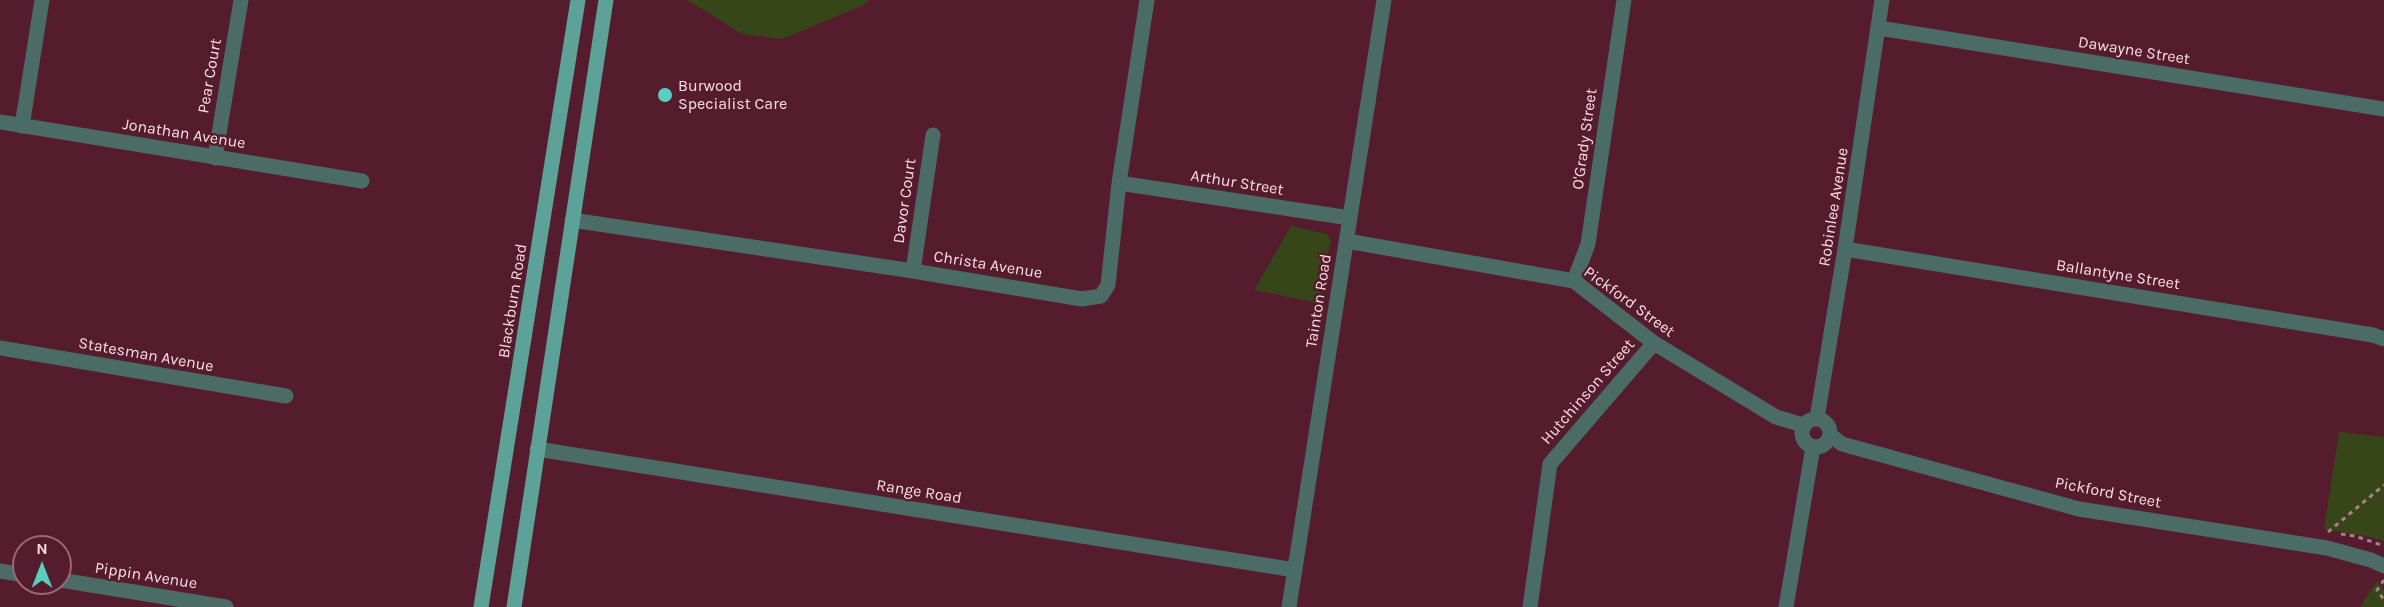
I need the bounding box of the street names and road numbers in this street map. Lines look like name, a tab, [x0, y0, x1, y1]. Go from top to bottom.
street label: Dawayne Street	[2077, 33, 2191, 69]
street label: Pear Court	[194, 37, 226, 115]
street label: O'Grady Street	[1568, 87, 1602, 191]
street label: Jonathan Avenue	[121, 115, 247, 153]
street label: Robinlee Avenue	[1815, 146, 1853, 268]
street label: Davor Court	[890, 157, 920, 245]
street label: Arthur Street	[1189, 166, 1285, 200]
street label: Blackburn Road	[494, 242, 532, 360]
street label: Christa Avenue	[932, 247, 1044, 283]
street label: Tainton Road	[1302, 253, 1336, 349]
street label: Ballantyne Street	[2055, 256, 2181, 294]
street label: Pickford Street	[1580, 263, 1678, 341]
street label: Statesman Avenue	[77, 334, 215, 376]
street label: Hutchinson Street	[1537, 335, 1639, 449]
street label: Pickford Street	[2053, 473, 2163, 513]
street label: Range Road	[875, 476, 963, 508]
street label: Pippin Avenue	[94, 558, 198, 594]

